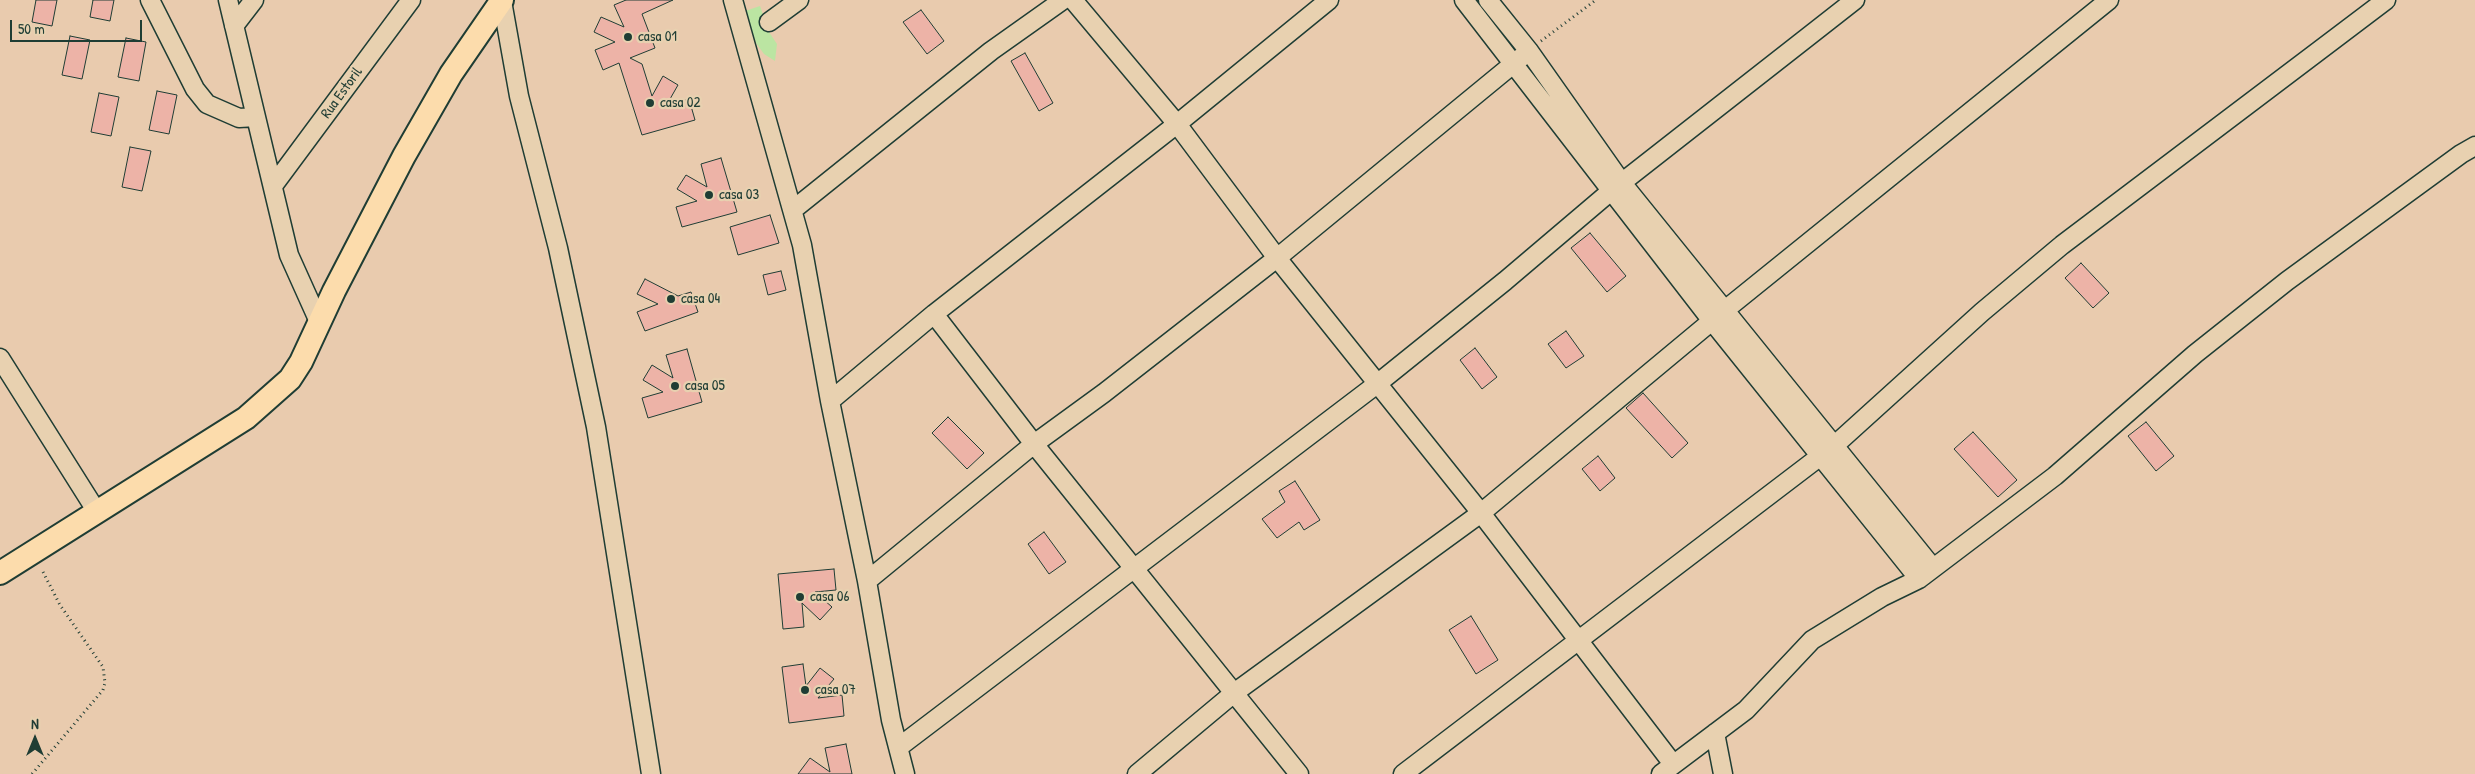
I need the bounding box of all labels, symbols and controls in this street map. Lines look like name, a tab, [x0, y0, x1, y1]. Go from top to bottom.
scale bar	[12, 10, 145, 42]
text: 50 m	[18, 18, 45, 39]
place label: casa 01	[638, 28, 677, 46]
marker: casa 01	[622, 31, 634, 43]
street label: Rua Estoril	[317, 64, 367, 122]
place label: casa 02	[660, 94, 701, 112]
marker: casa 02	[644, 97, 656, 109]
place label: casa 03	[719, 186, 759, 204]
marker: casa 03	[703, 189, 715, 201]
place label: casa 04	[681, 290, 720, 308]
marker: casa 04	[665, 293, 677, 305]
place label: casa 05	[685, 377, 725, 395]
marker: casa 05	[669, 380, 681, 392]
place label: casa 06	[810, 588, 850, 606]
marker: casa 06	[794, 591, 806, 603]
place label: casa 07	[815, 681, 856, 699]
marker: casa 07	[799, 684, 811, 696]
north arrow	[10, 714, 60, 764]
text: N	[31, 714, 39, 733]

